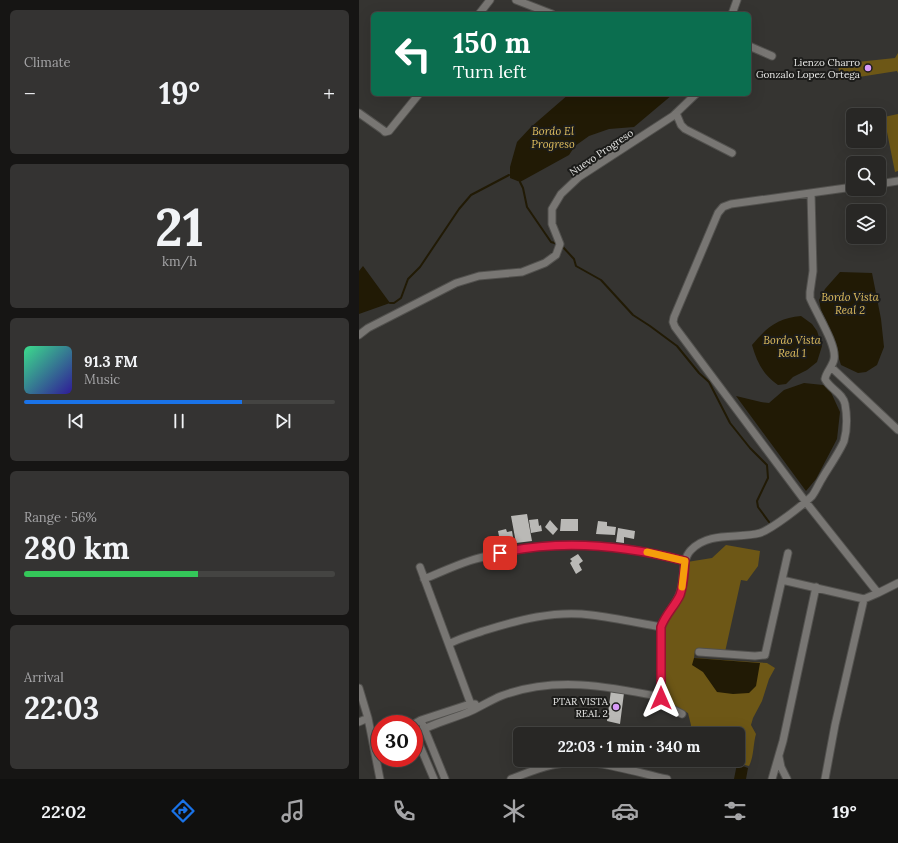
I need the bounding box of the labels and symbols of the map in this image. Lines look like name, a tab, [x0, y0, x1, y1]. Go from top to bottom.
place label: Lienzo Charro Gonzalo Lopez Ortega	[756, 56, 860, 81]
marker: Lienzo Charro Gonzalo Lopez Ortega	[863, 63, 873, 73]
water label: Bordo El Progreso	[531, 124, 575, 151]
street label: Nuevo Progreso	[567, 126, 636, 179]
water label: Bordo Vista Real 2	[821, 290, 880, 317]
water label: Bordo Vista Real 1	[763, 333, 822, 360]
pin	[483, 536, 517, 570]
position arrow	[640, 677, 682, 719]
place label: PTAR VISTA REAL 2	[553, 695, 609, 720]
marker: PTAR VISTA REAL 2	[611, 702, 621, 712]
speed limit sign: 30	[371, 715, 423, 767]

